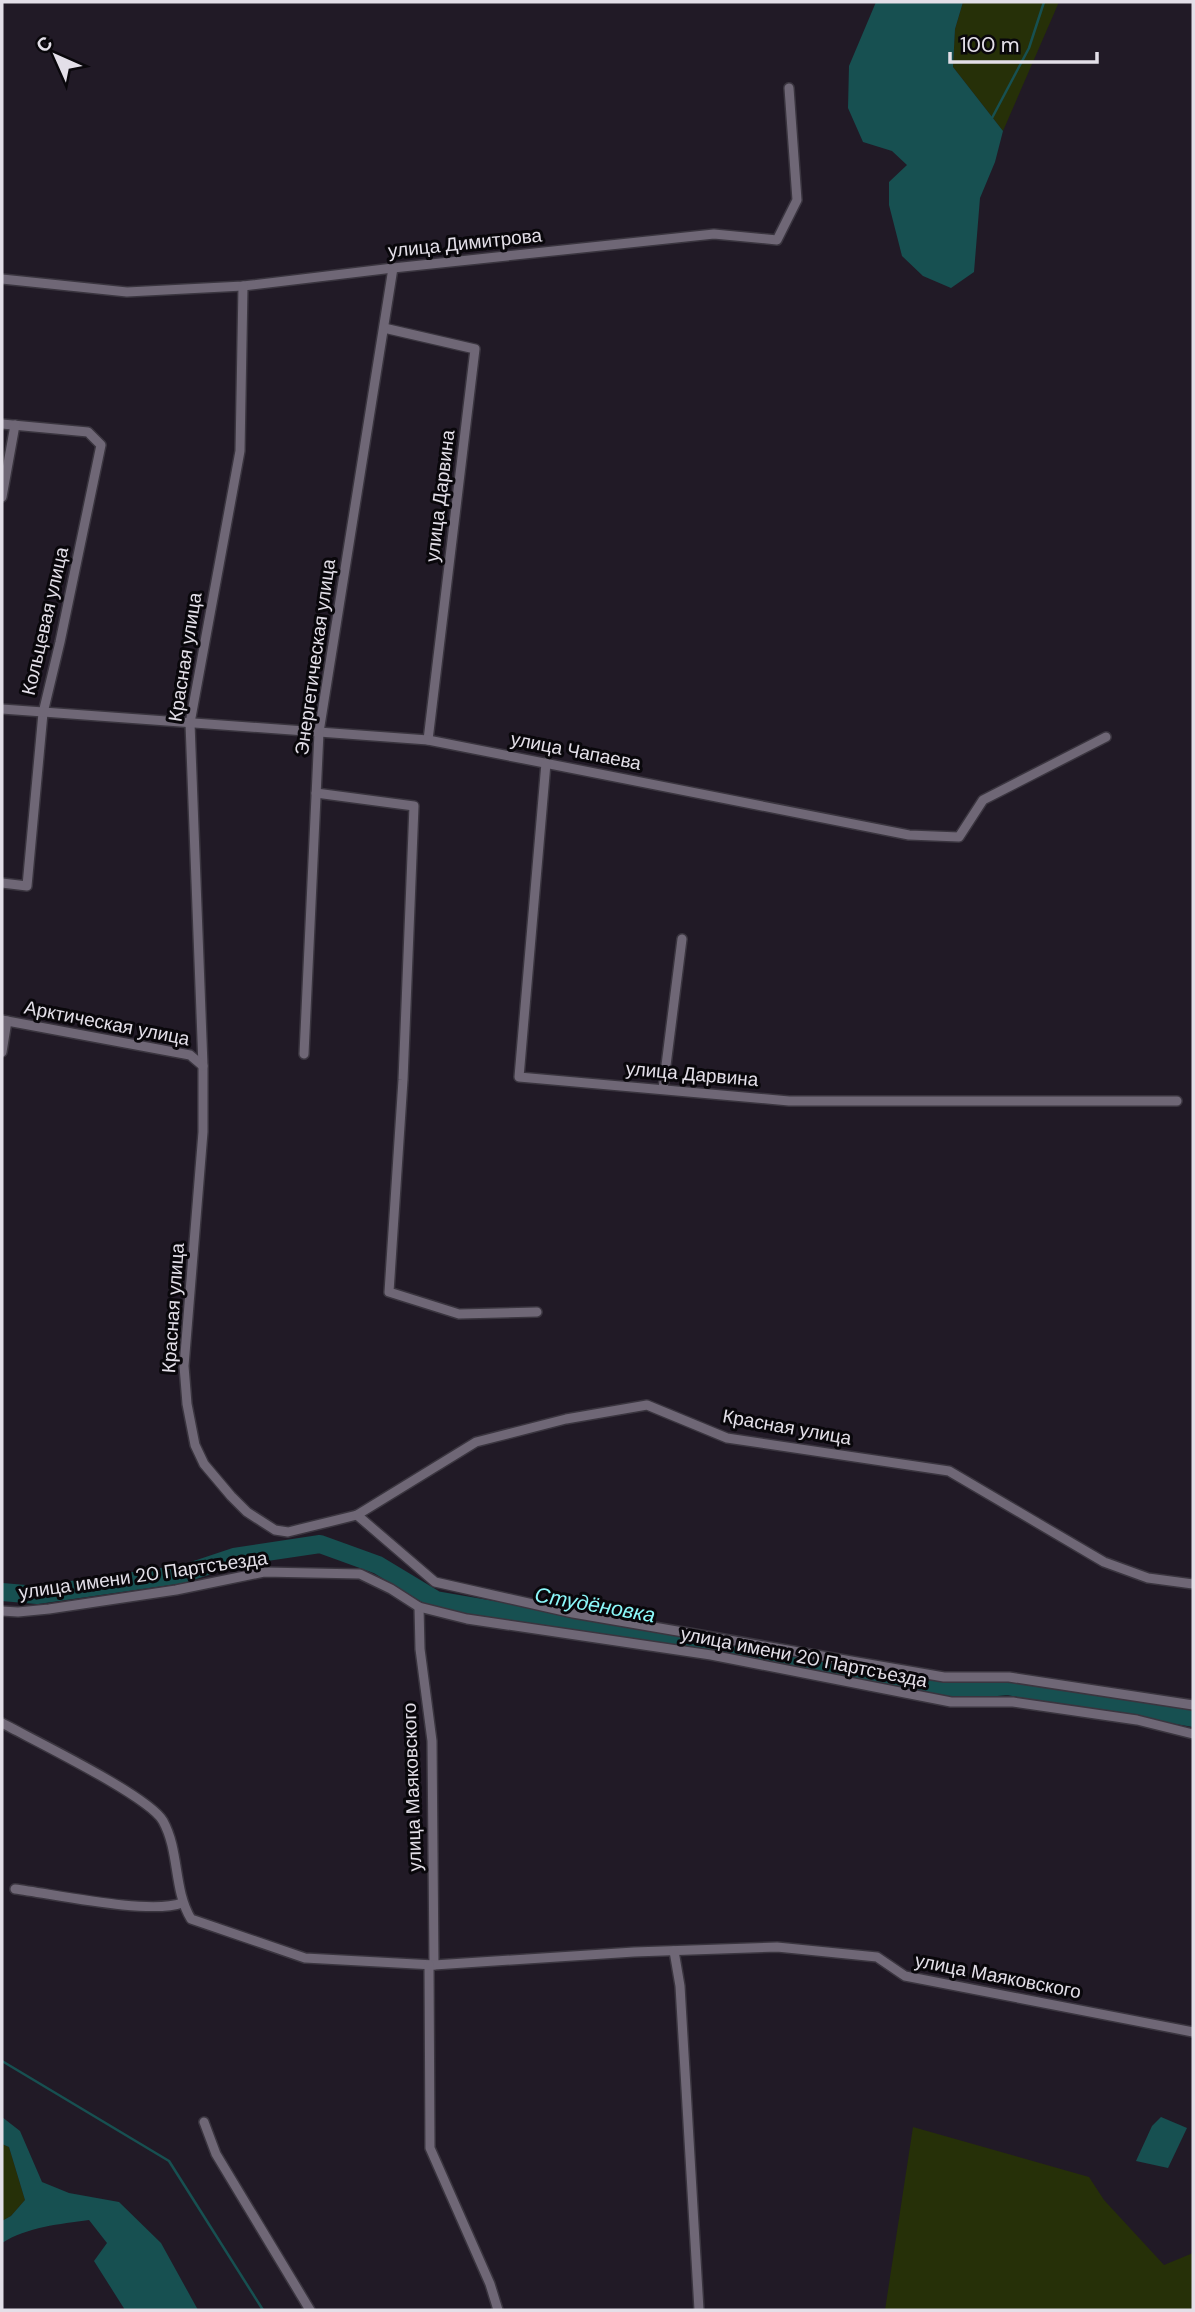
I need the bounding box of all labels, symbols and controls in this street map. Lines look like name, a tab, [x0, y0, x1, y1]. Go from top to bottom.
north arrow	[21, 21, 91, 91]
scale bar	[950, 21, 1097, 65]
text: С	[31, 30, 58, 58]
text: 100 m	[960, 31, 1020, 59]
street label: улица Димитрова	[387, 222, 544, 264]
street label: улица Дарвина	[419, 428, 461, 564]
street label: Кольцевая улица	[16, 544, 74, 698]
street label: Энергетическая улица	[289, 557, 341, 757]
street label: Красная улица	[162, 590, 208, 723]
street label: улица Чапаева	[509, 726, 644, 776]
street label: Арктическая улица	[22, 995, 192, 1051]
street label: улица Дарвина	[625, 1056, 760, 1092]
street label: Красная улица	[156, 1242, 190, 1374]
street label: Красная улица	[721, 1403, 854, 1451]
street label: улица имени 20 Партсъезда	[17, 1545, 269, 1605]
water label: Студёновка	[533, 1581, 657, 1629]
street label: улица имени 20 Партсъезда	[679, 1621, 930, 1693]
street label: улица Маяковского	[397, 1702, 427, 1872]
street label: улица Маяковского	[913, 1948, 1083, 2004]

